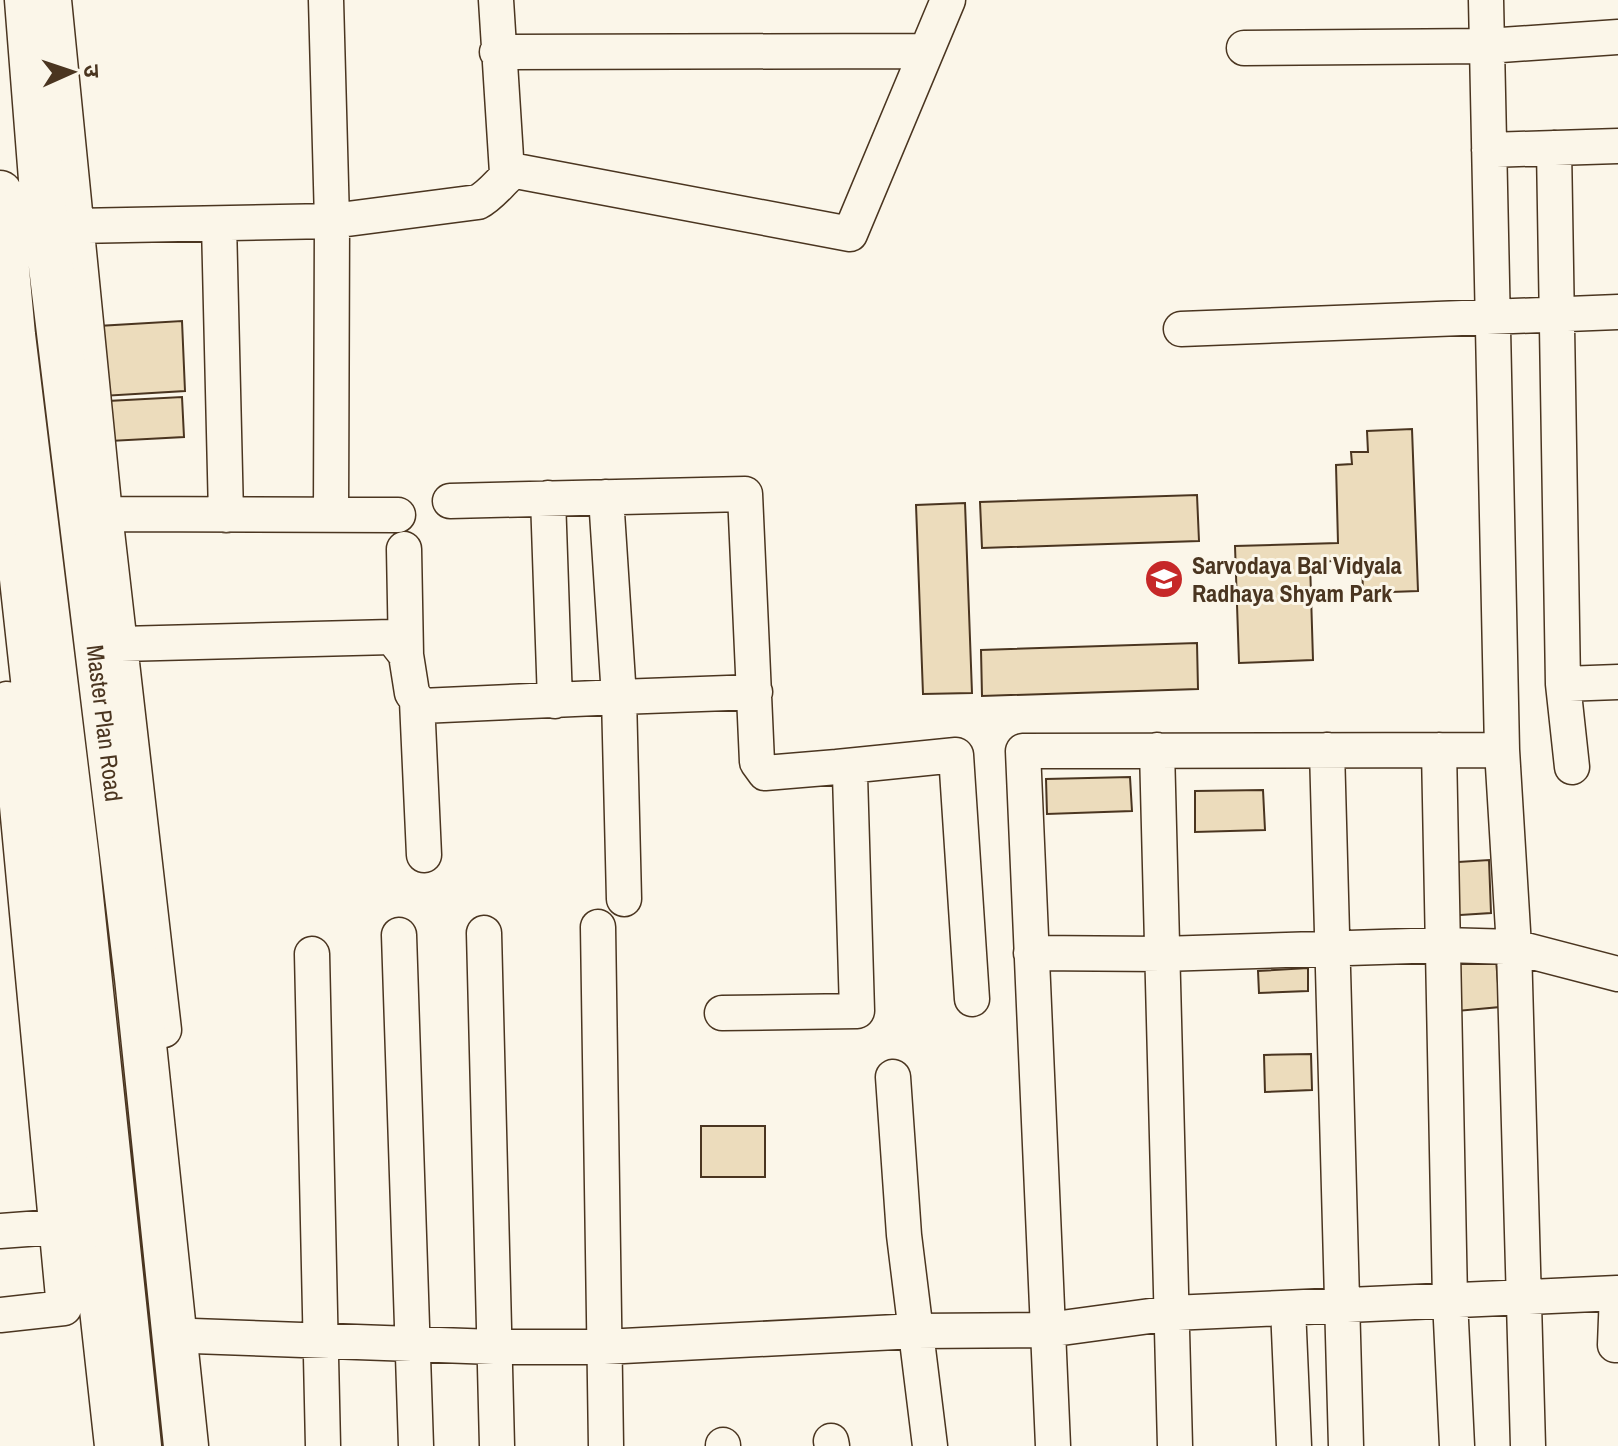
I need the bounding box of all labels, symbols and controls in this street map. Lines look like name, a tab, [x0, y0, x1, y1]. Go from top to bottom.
north arrow	[32, 32, 112, 112]
text: उ	[77, 64, 107, 79]
place label: Sarvodaya Bal Vidyala Radhaya Shyam Park	[1192, 549, 1402, 609]
school or university icon: Sarvodaya Bal Vidyala Radhaya Shyam Park	[1143, 558, 1185, 600]
street label: Master Plan Road	[80, 643, 130, 803]

